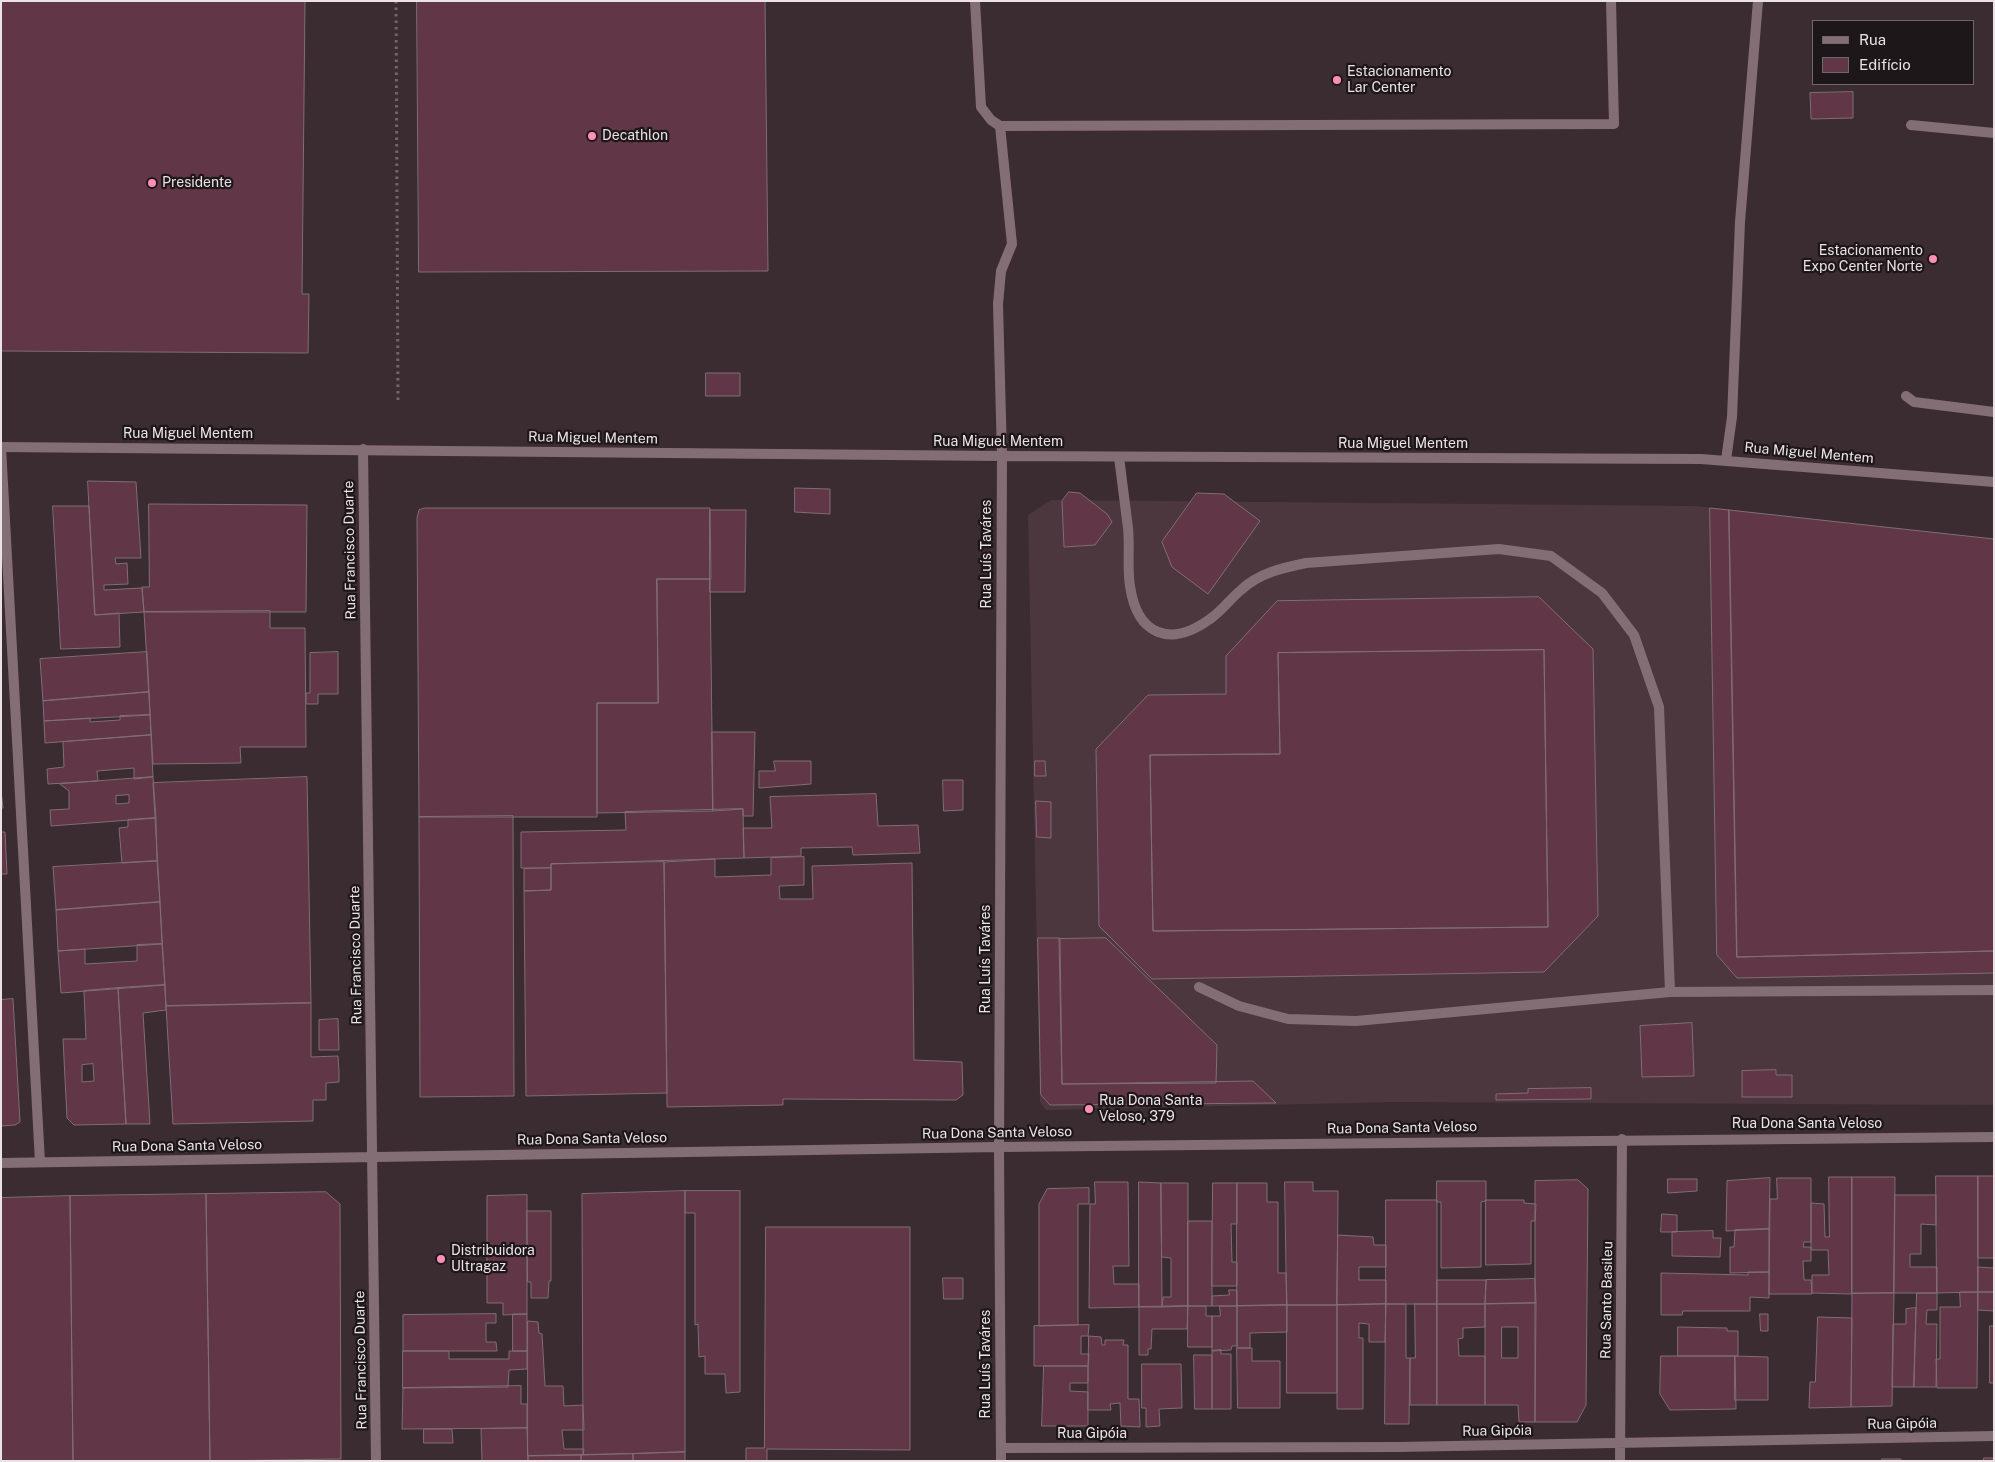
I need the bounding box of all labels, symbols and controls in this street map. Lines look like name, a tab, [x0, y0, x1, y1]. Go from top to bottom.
legend	[1812, 20, 1975, 85]
text: Rua	[1859, 31, 1886, 48]
text: Edifício	[1859, 56, 1911, 73]
place label: Estacionamento Lar Center	[1347, 64, 1451, 96]
marker: Estacionamento Lar Center	[1331, 74, 1343, 86]
place label: Decathlon	[602, 128, 668, 144]
marker: Decathlon	[586, 130, 598, 142]
place label: Presidente	[162, 175, 232, 191]
marker: Presidente	[146, 177, 158, 189]
place label: Estacionamento Expo Center Norte	[1803, 243, 1923, 276]
marker: Estacionamento Expo Center Norte	[1927, 253, 1939, 265]
street label: Rua Miguel Mentem	[123, 426, 253, 442]
street label: Rua Miguel Mentem	[528, 428, 658, 448]
street label: Rua Miguel Mentem	[933, 434, 1063, 450]
street label: Rua Miguel Mentem	[1338, 436, 1468, 452]
street label: Rua Miguel Mentem	[1744, 439, 1874, 467]
street label: Rua Francisco Duarte	[340, 480, 360, 620]
street label: Rua Luís Taváres	[979, 500, 995, 608]
street label: Rua Francisco Duarte	[346, 885, 366, 1025]
street label: Rua Luís Taváres	[978, 905, 994, 1013]
place label: Rua Dona Santa Veloso, 379	[1099, 1093, 1202, 1126]
marker: Rua Dona Santa Veloso, 379	[1083, 1103, 1095, 1115]
street label: Rua Dona Santa Veloso	[1732, 1116, 1882, 1132]
street label: Rua Dona Santa Veloso	[1327, 1118, 1477, 1138]
street label: Rua Dona Santa Veloso	[922, 1123, 1072, 1143]
street label: Rua Dona Santa Veloso	[517, 1129, 667, 1149]
street label: Rua Dona Santa Veloso	[112, 1136, 262, 1156]
street label: Rua Santo Basileu	[1598, 1241, 1616, 1359]
place label: Distribuidora Ultragaz	[451, 1243, 535, 1276]
marker: Distribuidora Ultragaz	[435, 1253, 447, 1265]
street label: Rua Francisco Duarte	[351, 1290, 371, 1430]
street label: Rua Luís Taváres	[978, 1310, 994, 1418]
street label: Rua Gipóia	[1867, 1415, 1937, 1433]
street label: Rua Gipóia	[1462, 1422, 1532, 1440]
street label: Rua Gipóia	[1057, 1426, 1127, 1442]

